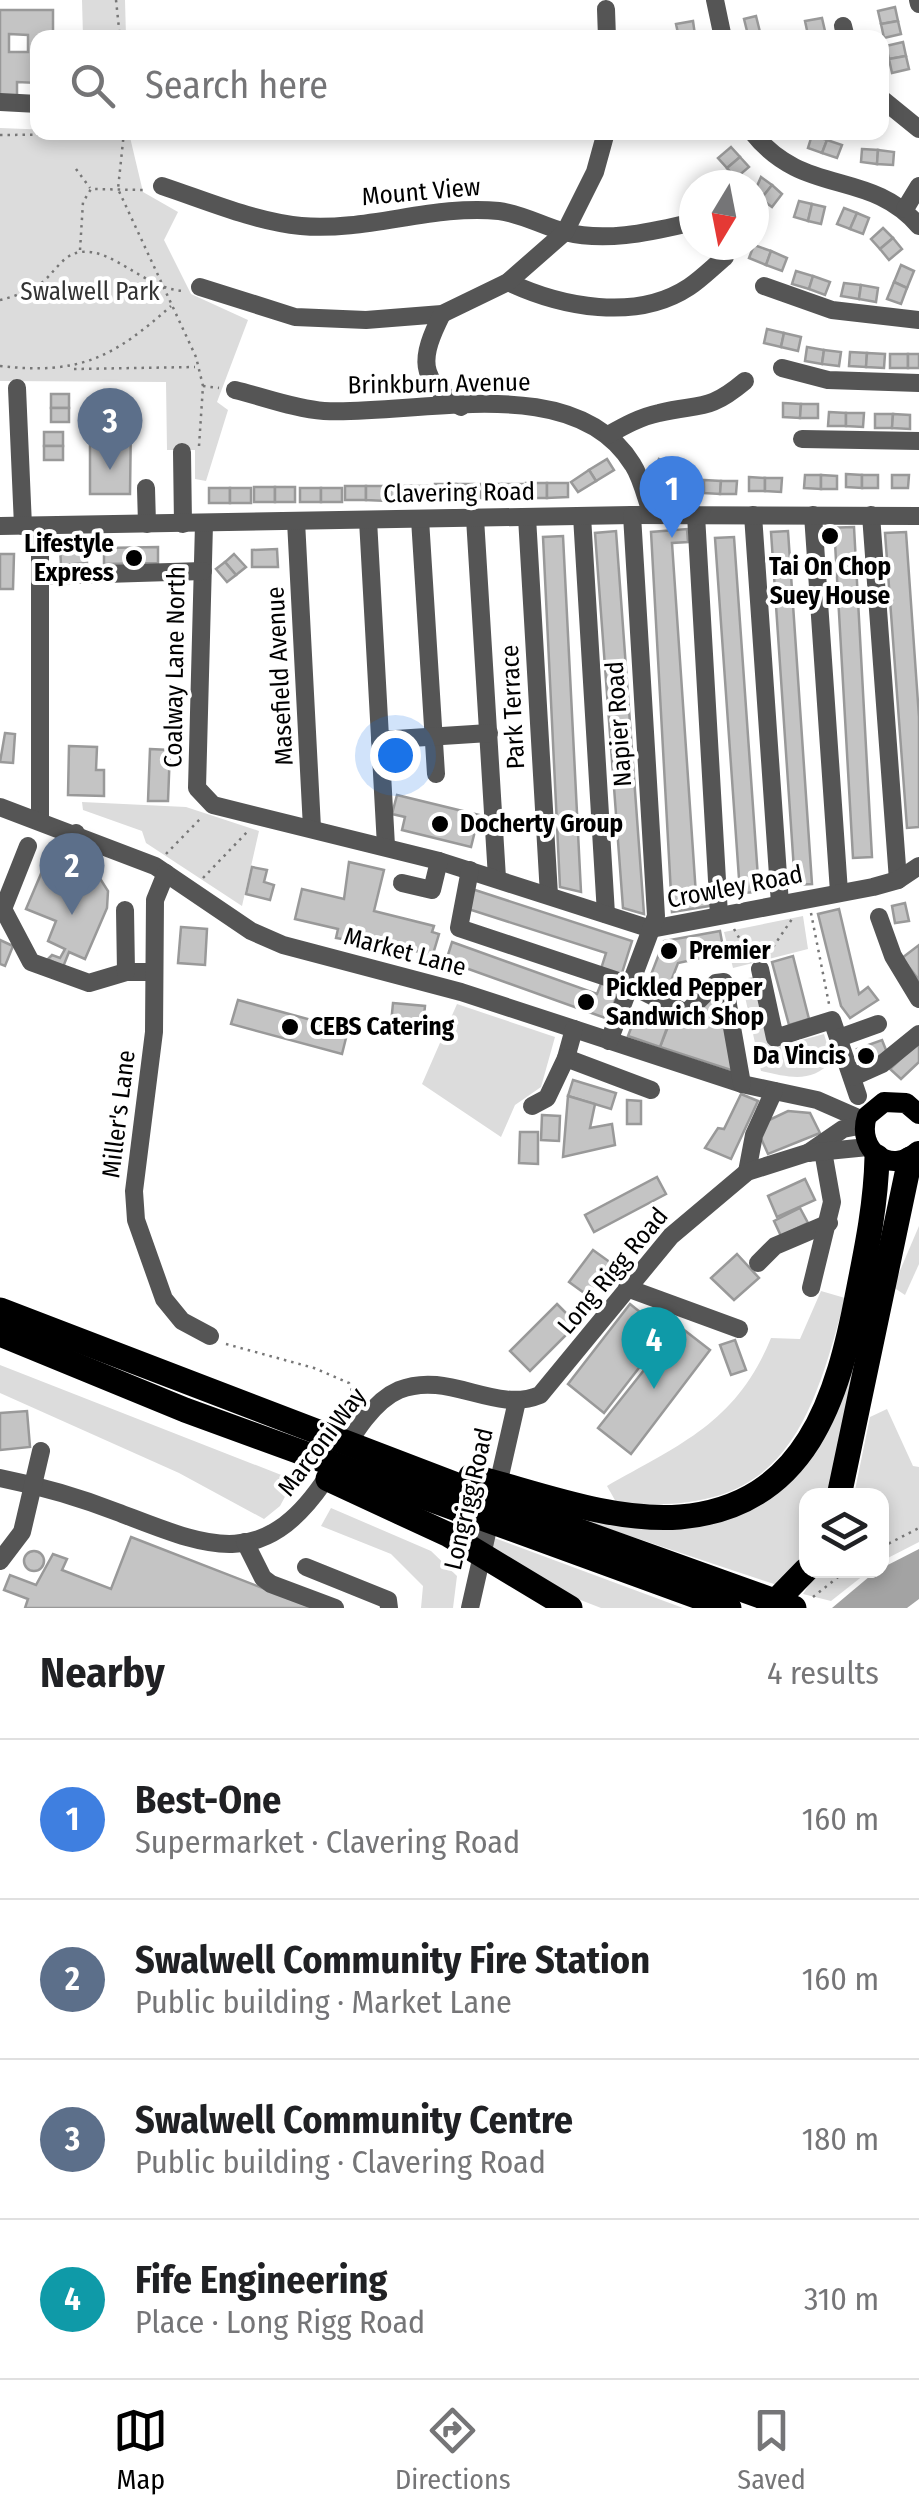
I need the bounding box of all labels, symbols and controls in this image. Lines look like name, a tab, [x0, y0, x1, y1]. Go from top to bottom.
search box	[30, 30, 889, 140]
icon: search	[65, 58, 120, 113]
text: Search here	[145, 62, 328, 108]
north arrow	[679, 170, 769, 260]
street label: Mount View	[360, 172, 482, 212]
park label: Swalwell Park	[20, 277, 160, 307]
street label: Brinkburn Avenue	[347, 367, 531, 401]
pin: 3	[78, 388, 142, 470]
pin: 1	[640, 456, 704, 538]
street label: Clavering Road	[383, 477, 535, 509]
marker: Tai On Chop Suey House	[819, 525, 841, 547]
place label: Lifestyle Express	[24, 529, 114, 588]
marker: Lifestyle Express	[123, 547, 145, 569]
place label: Tai On Chop Suey House	[769, 552, 891, 611]
street label: Coalway Lane North	[158, 566, 192, 768]
street label: Masefield Avenue	[260, 586, 300, 766]
street label: Park Terrace	[495, 644, 531, 770]
street label: Napier Road	[600, 660, 638, 788]
your location	[370, 730, 421, 781]
place label: Docherty Group	[460, 809, 623, 839]
marker: Docherty Group	[429, 813, 451, 835]
pin: 2	[40, 832, 104, 915]
street label: Crowley Road	[665, 859, 805, 915]
street label: Market Lane	[341, 921, 469, 983]
place label: Premier	[689, 936, 771, 966]
marker: Premier	[658, 940, 680, 962]
place label: Pickled Pepper Sandwich Shop	[606, 973, 764, 1032]
marker: Pickled Pepper Sandwich Shop	[575, 991, 597, 1013]
place label: CEBS Catering	[310, 1012, 455, 1042]
marker: CEBS Catering	[279, 1016, 301, 1038]
place label: Da Vincis	[753, 1041, 846, 1071]
marker: Da Vincis	[855, 1045, 877, 1067]
street label: Miller's Lane	[96, 1048, 142, 1180]
street label: Long Rigg Road	[551, 1202, 675, 1340]
pin: 4	[622, 1306, 686, 1389]
street label: Marconi Way	[272, 1382, 372, 1502]
street label: Longrigg Road	[438, 1425, 500, 1573]
map controls	[799, 1488, 889, 1578]
button: layers	[799, 1488, 889, 1578]
text: Nearby	[40, 1648, 165, 1698]
text: 4 results	[767, 1654, 879, 1692]
text: Best-One	[135, 1777, 281, 1823]
text: 1	[66, 1800, 79, 1838]
text: 160 m	[802, 1800, 879, 1838]
text: Supermarket · Clavering Road	[135, 1823, 520, 1861]
text: Swalwell Community Fire Station	[135, 1937, 650, 1983]
text: 2	[65, 1960, 80, 1998]
text: 160 m	[802, 1960, 879, 1998]
text: Public building · Market Lane	[135, 1983, 512, 2021]
text: Swalwell Community Centre	[135, 2097, 573, 2143]
text: 3	[65, 2120, 80, 2158]
text: 180 m	[802, 2120, 879, 2158]
text: Public building · Clavering Road	[135, 2143, 546, 2181]
text: Fife Engineering	[135, 2257, 387, 2303]
text: 4	[64, 2280, 81, 2318]
text: 310 m	[804, 2280, 879, 2318]
text: Place · Long Rigg Road	[135, 2303, 425, 2341]
tab: Map	[113, 2403, 168, 2496]
tab: Directions	[395, 2403, 511, 2496]
tab: Saved	[737, 2403, 806, 2496]

